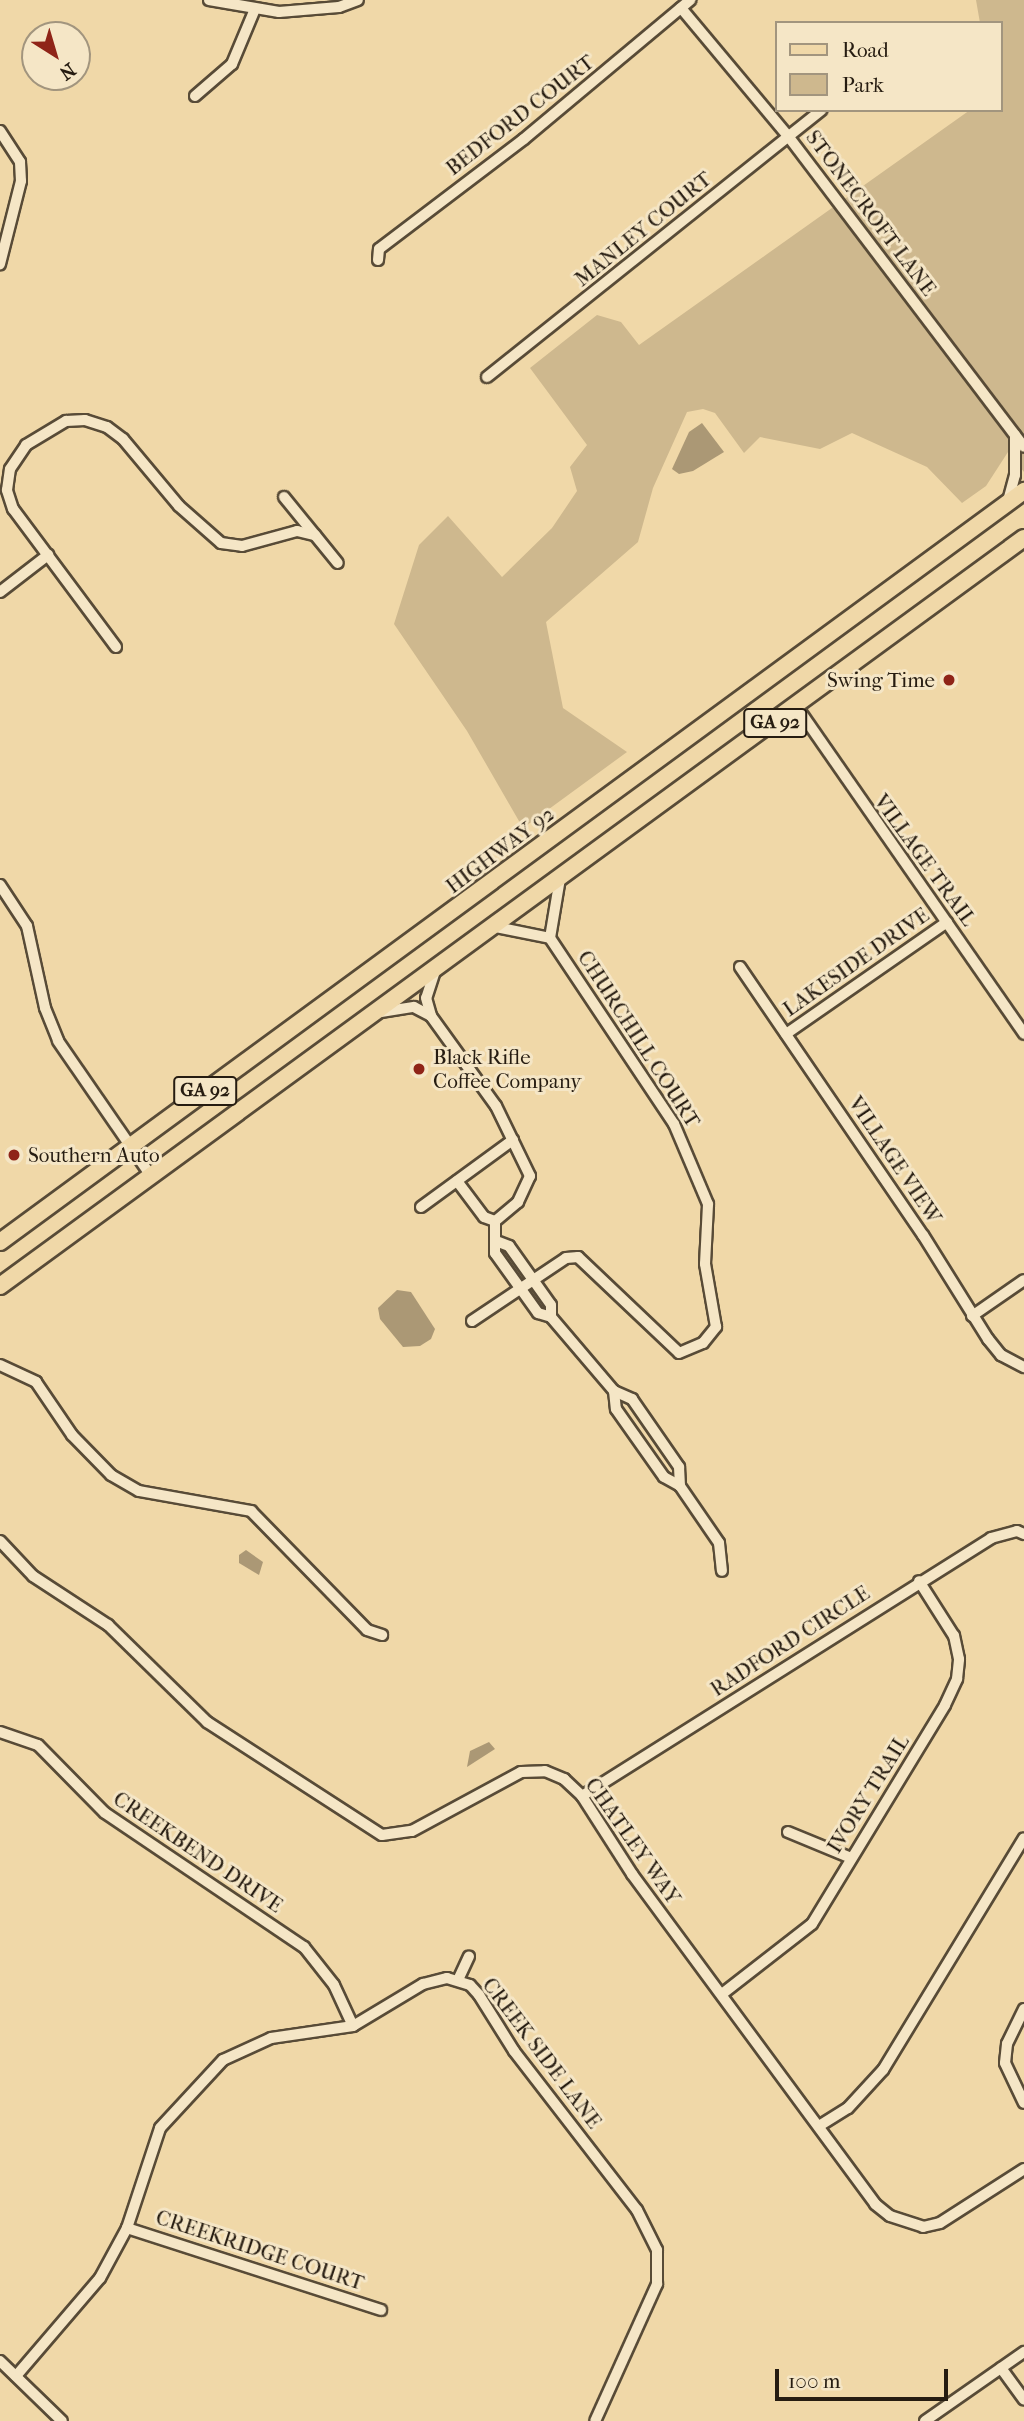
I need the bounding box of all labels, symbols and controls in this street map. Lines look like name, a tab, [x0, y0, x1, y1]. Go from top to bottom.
north arrow	[21, 21, 91, 91]
legend	[776, 21, 1003, 112]
text: Road	[842, 38, 889, 62]
street label: BEDFORD COURT	[441, 49, 599, 181]
text: N	[55, 58, 80, 84]
text: Park	[842, 73, 884, 97]
street label: STONECROFT LANE	[801, 125, 941, 301]
street label: MANLEY COURT	[570, 166, 716, 292]
place label: Swing Time	[827, 667, 935, 693]
marker: Swing Time	[941, 672, 957, 688]
road number: GA 92	[742, 708, 808, 738]
street label: VILLAGE TRAIL	[869, 789, 981, 931]
street label: HIGHWAY 92	[441, 801, 559, 899]
street label: LAKESIDE DRIVE	[778, 902, 934, 1022]
street label: CHURCHILL COURT	[572, 946, 706, 1132]
place label: Black Rifle Coffee Company	[433, 1044, 581, 1094]
marker: Black Rifle Coffee Company	[411, 1061, 427, 1077]
road number: GA 92	[172, 1076, 238, 1106]
street label: VILLAGE VIEW	[843, 1092, 947, 1228]
place label: Southern Auto	[28, 1142, 160, 1168]
marker: Southern Auto	[6, 1147, 22, 1163]
street label: RADFORD CIRCLE	[706, 1580, 874, 1702]
street label: IVORY TRAIL	[822, 1730, 914, 1858]
street label: CHATLEY WAY	[580, 1773, 686, 1909]
street label: CREEKBEND DRIVE	[109, 1786, 287, 1918]
street label: CREEK SIDE LANE	[477, 1973, 607, 2133]
street label: CREEKRIDGE COURT	[153, 2204, 367, 2296]
scale bar	[779, 2354, 952, 2398]
text: 100 m	[788, 2369, 841, 2393]

